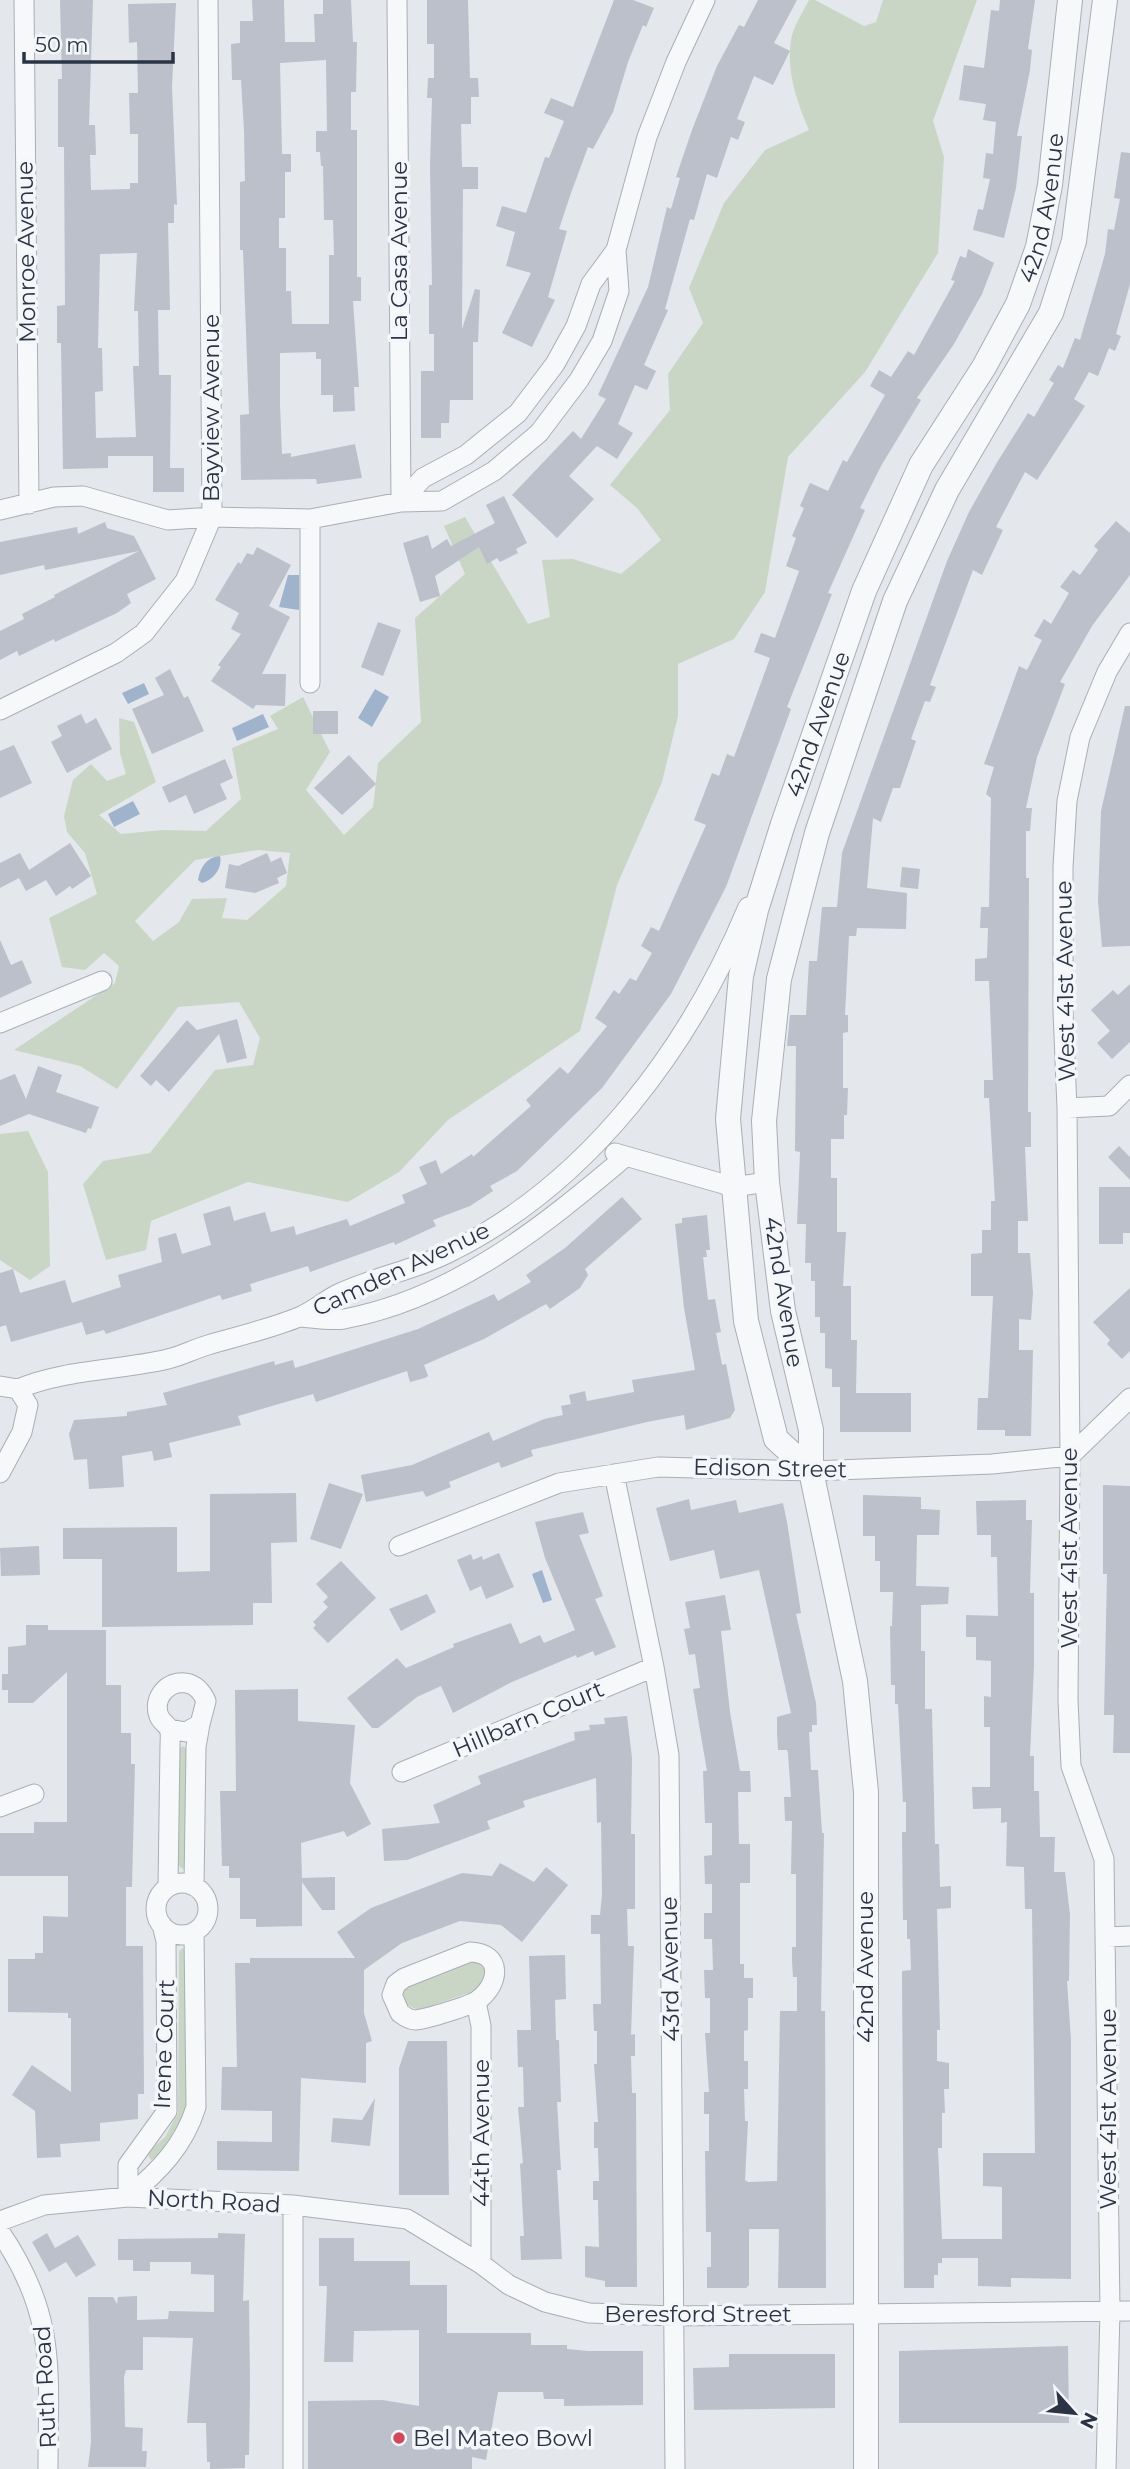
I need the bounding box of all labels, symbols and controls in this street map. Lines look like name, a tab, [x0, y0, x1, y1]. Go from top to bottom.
scale bar	[24, 21, 173, 65]
text: 50 m	[35, 32, 89, 57]
street label: 42nd Avenue	[1013, 132, 1070, 287]
street label: Monroe Avenue	[10, 161, 42, 343]
street label: La Casa Avenue	[385, 161, 413, 341]
street label: Bayview Avenue	[197, 314, 225, 502]
street label: 42nd Avenue	[779, 648, 856, 801]
street label: West 41st Avenue	[1049, 880, 1081, 1082]
street label: 42nd Avenue	[758, 1215, 810, 1369]
street label: Camden Avenue	[308, 1216, 494, 1322]
street label: West 41st Avenue	[1055, 1447, 1083, 1649]
street label: Edison Street	[693, 1453, 847, 1483]
street label: Hillbarn Court	[448, 1675, 608, 1763]
street label: 42nd Avenue	[851, 1891, 879, 2043]
street label: 43rd Avenue	[655, 1896, 685, 2042]
street label: Irene Court	[148, 1979, 180, 2109]
street label: West 41st Avenue	[1094, 2008, 1122, 2210]
street label: 44th Avenue	[467, 2059, 495, 2207]
street label: North Road	[146, 2184, 282, 2218]
street label: Beresford Street	[604, 2300, 792, 2328]
street label: Ruth Road	[28, 2325, 62, 2449]
north arrow	[1039, 2378, 1109, 2448]
text: N	[1075, 2408, 1102, 2433]
place label: Bel Mateo Bowl	[413, 2424, 593, 2452]
marker: Bel Mateo Bowl	[391, 2430, 407, 2446]

